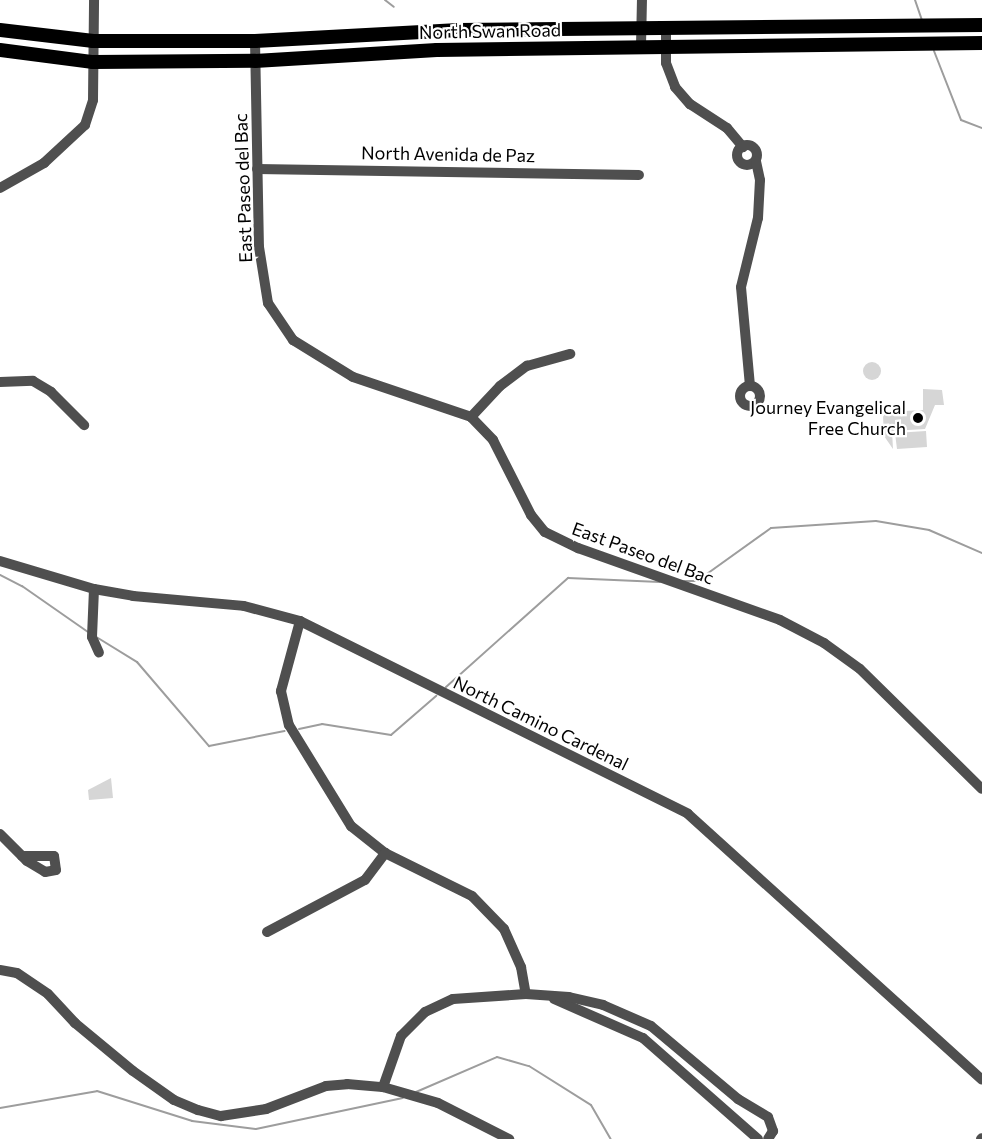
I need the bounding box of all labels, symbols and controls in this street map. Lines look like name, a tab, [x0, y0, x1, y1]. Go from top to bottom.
street label: North Swan Road	[419, 19, 561, 43]
street label: East Paseo del Bac	[230, 113, 256, 263]
street label: North Avenida de Paz	[361, 142, 535, 166]
place label: Journey Evangelical Free Church	[750, 397, 906, 440]
marker: Journey Evangelical Free Church	[911, 411, 925, 425]
street label: East Paseo del Bac	[569, 517, 717, 589]
street label: North Camino Cardenal	[450, 671, 632, 775]

